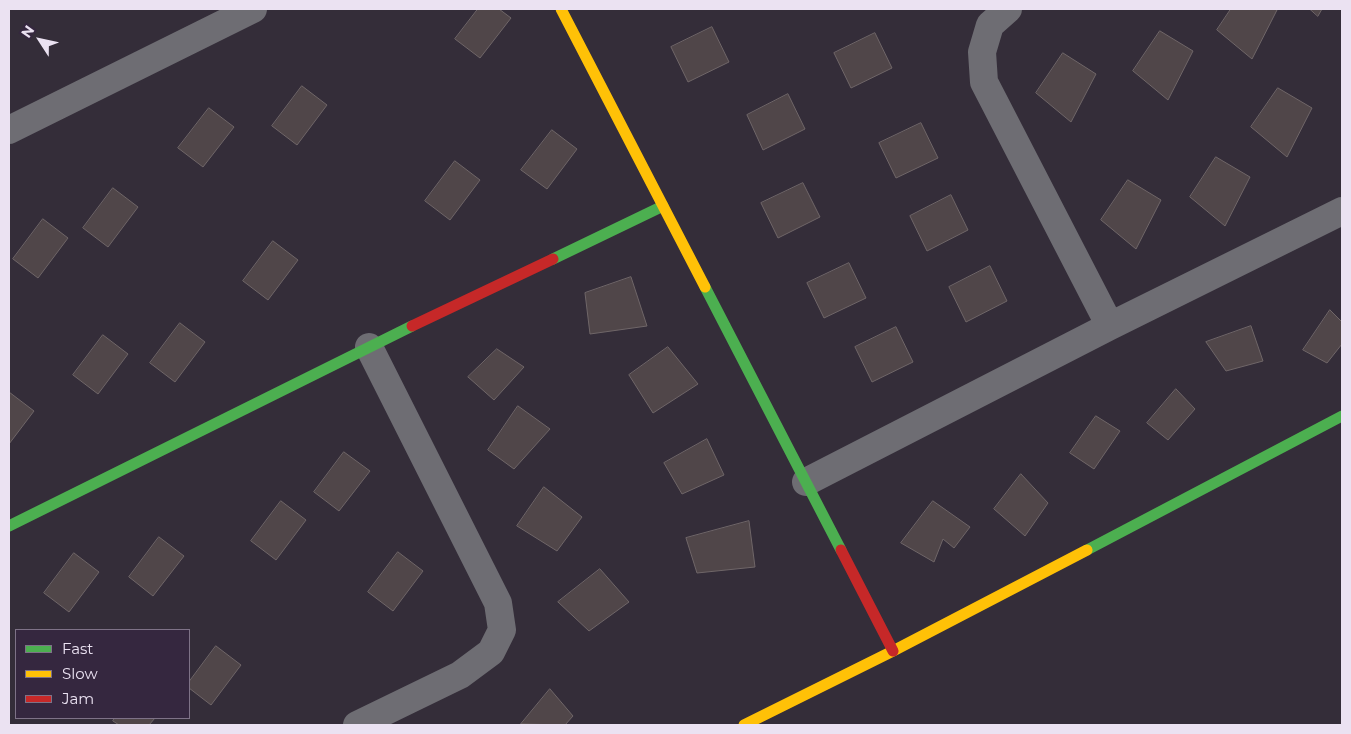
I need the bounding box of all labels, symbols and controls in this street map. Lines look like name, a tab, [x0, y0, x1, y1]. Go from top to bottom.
north arrow	[15, 15, 65, 65]
text: N	[17, 22, 38, 41]
legend	[15, 629, 190, 719]
text: Fast	[62, 639, 93, 658]
text: Slow	[62, 664, 98, 683]
text: Jam	[62, 689, 94, 708]

